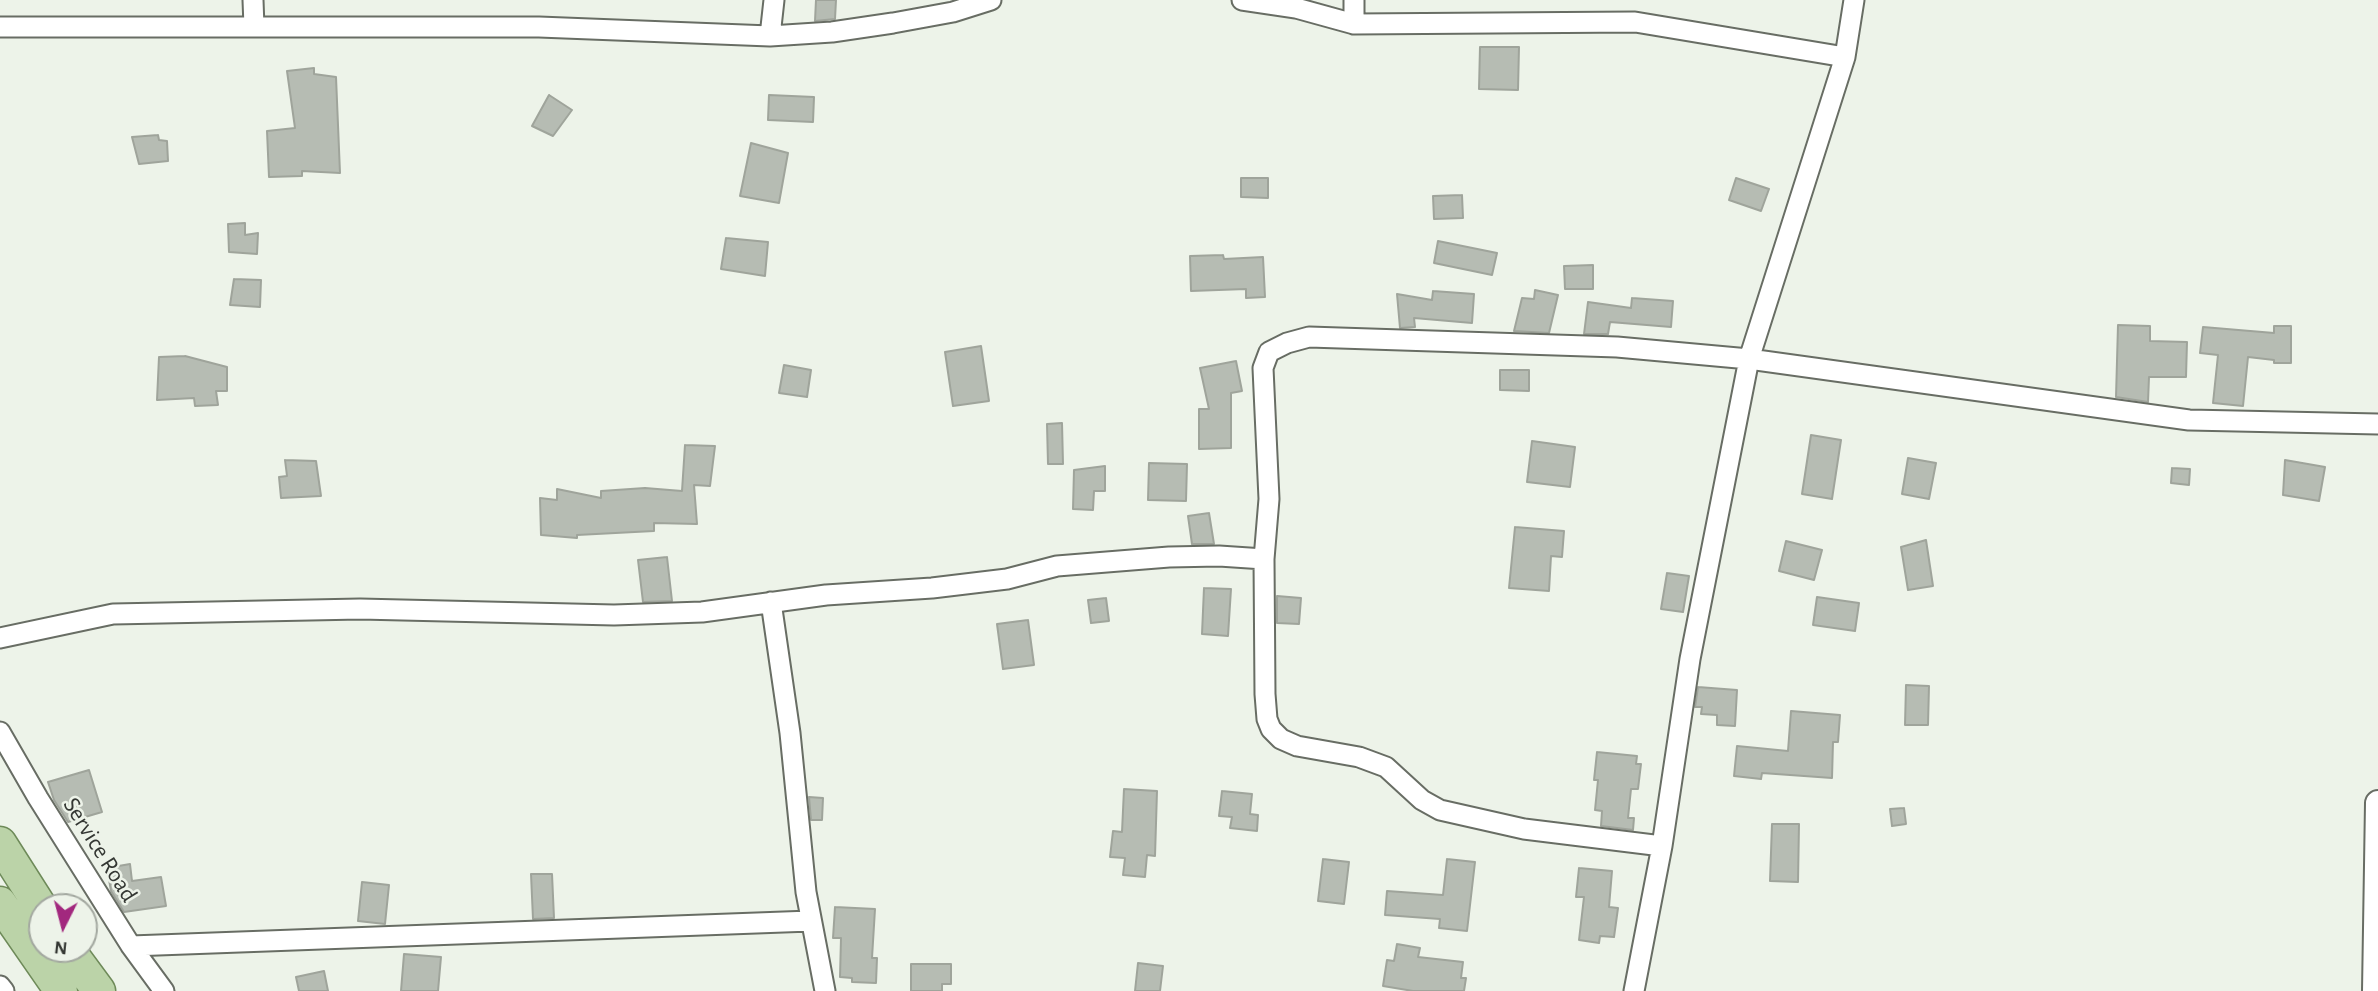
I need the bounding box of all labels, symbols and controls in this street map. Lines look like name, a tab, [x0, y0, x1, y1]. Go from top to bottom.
street label: Service Road	[57, 792, 143, 908]
north arrow	[28, 893, 98, 963]
text: N	[53, 937, 69, 958]

